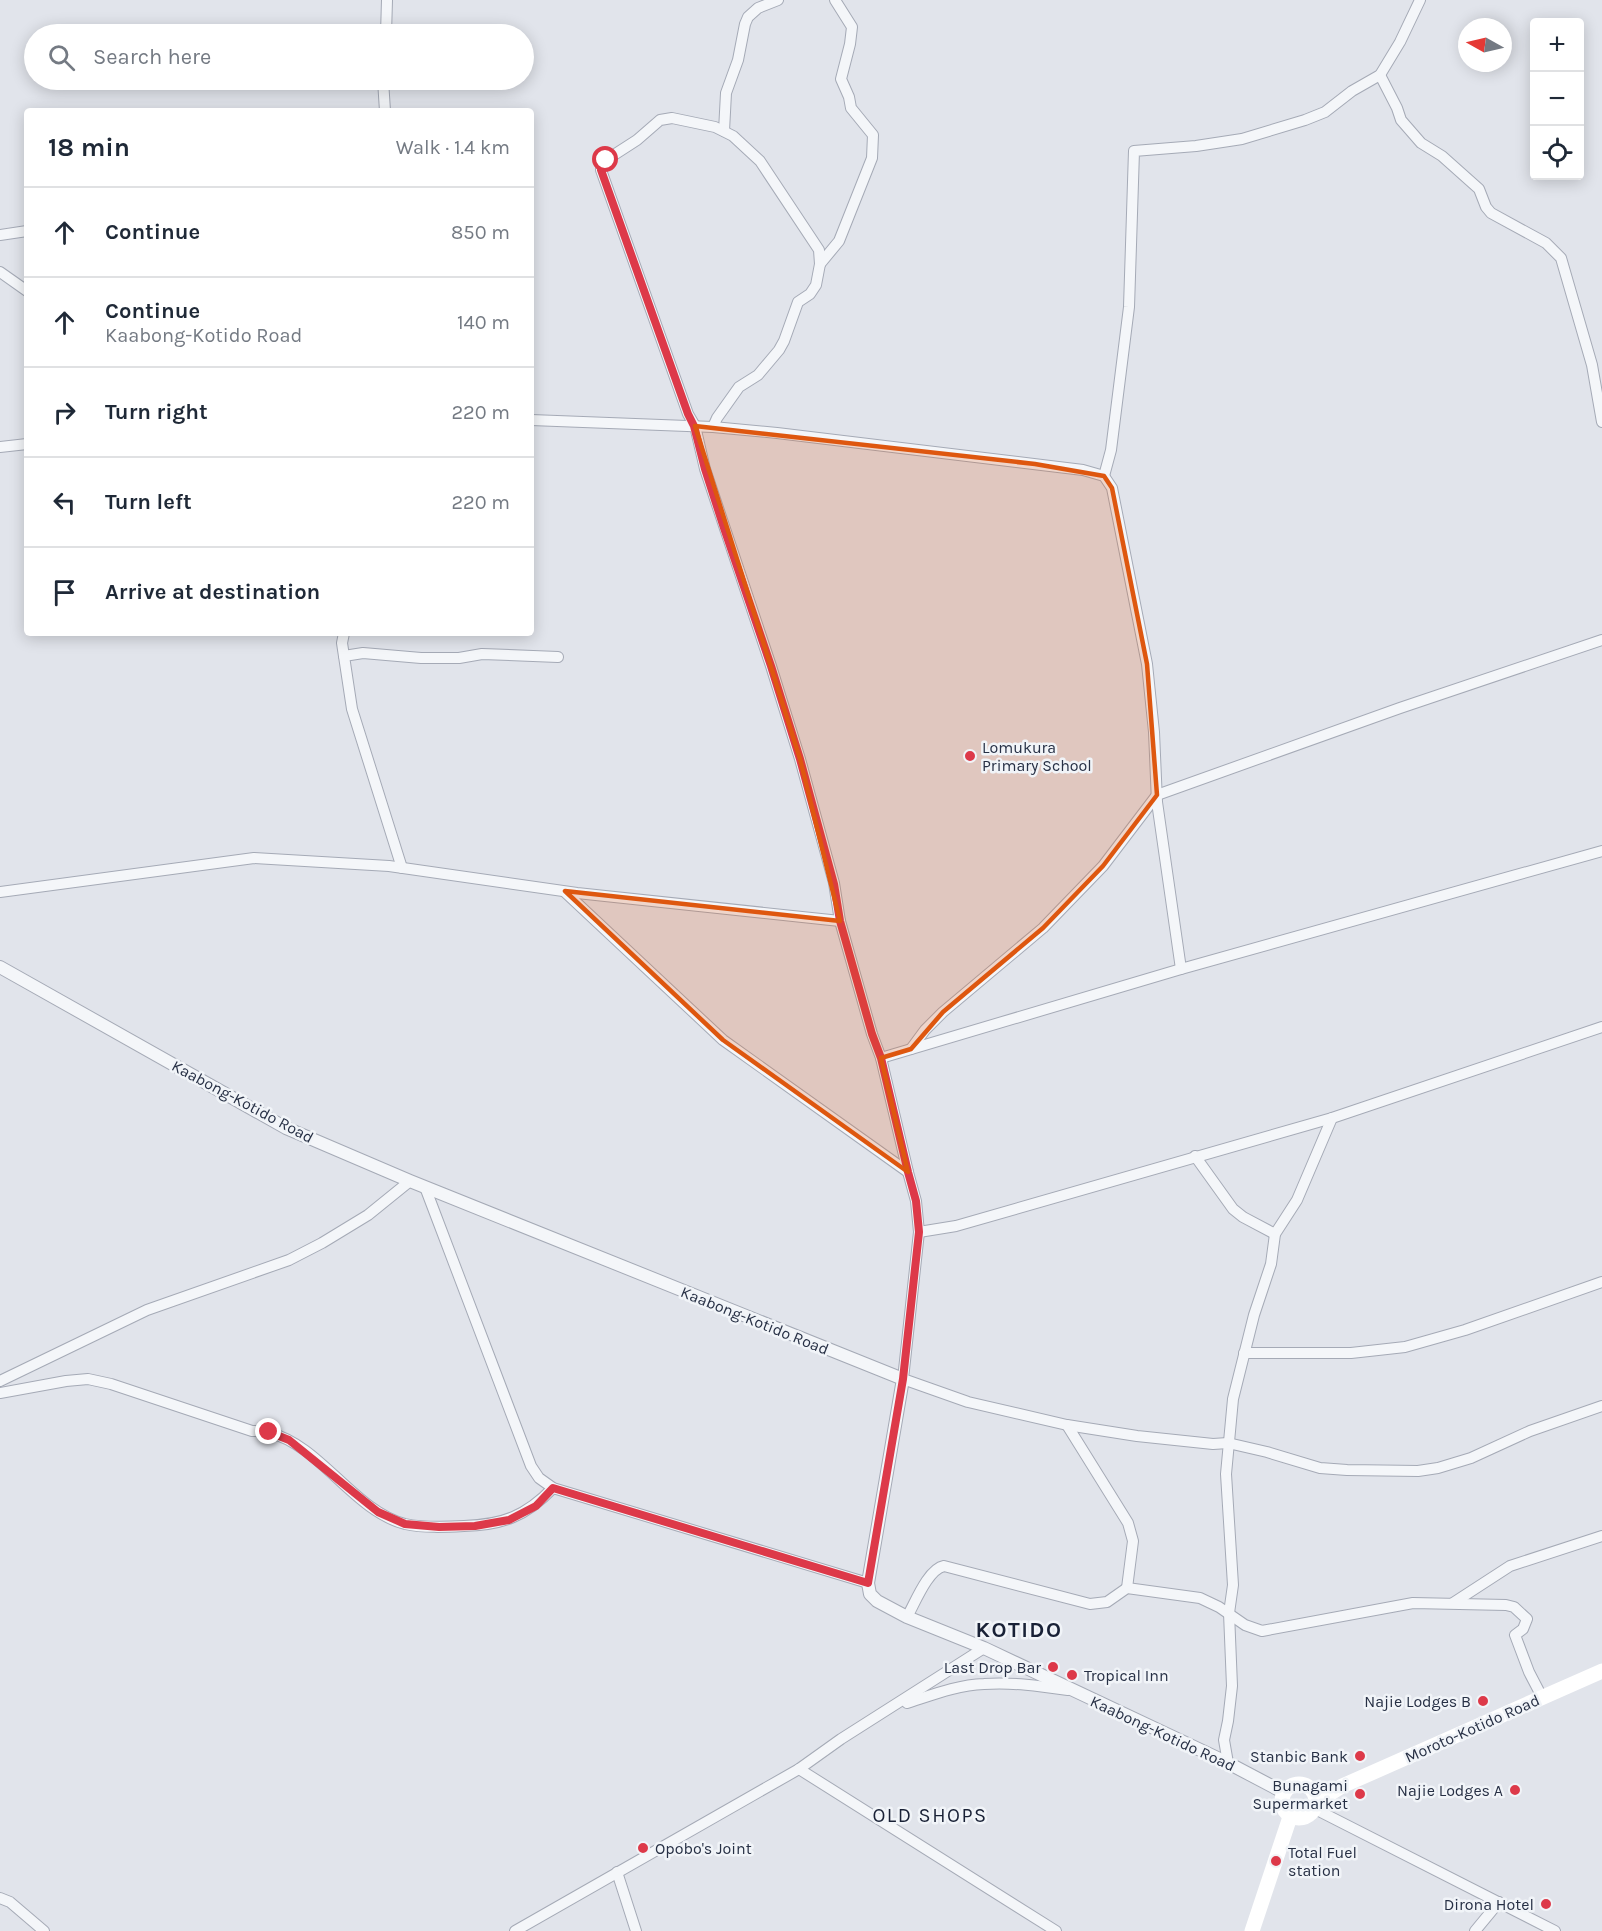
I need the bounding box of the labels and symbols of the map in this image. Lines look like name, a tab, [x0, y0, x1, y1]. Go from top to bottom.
north arrow	[1458, 18, 1512, 72]
route start	[592, 146, 618, 172]
place label: Lomukura Primary School	[982, 738, 1092, 775]
marker: Lomukura Primary School	[963, 749, 977, 763]
street label: Kaabong-Kotido Road	[169, 1056, 317, 1147]
street label: Kaabong-Kotido Road	[678, 1282, 832, 1359]
route end	[255, 1418, 281, 1444]
district label: KOTIDO	[976, 1617, 1062, 1643]
place label: Last Drop Bar	[944, 1658, 1041, 1677]
marker: Last Drop Bar	[1046, 1660, 1060, 1674]
place label: Tropical Inn	[1084, 1666, 1169, 1685]
marker: Tropical Inn	[1065, 1668, 1079, 1682]
street label: Moroto-Kotido Road	[1402, 1690, 1542, 1767]
street label: Kaabong-Kotido Road	[1087, 1691, 1238, 1775]
place label: Najie Lodges B	[1364, 1692, 1471, 1711]
marker: Najie Lodges B	[1476, 1694, 1490, 1708]
place label: Stanbic Bank	[1250, 1747, 1348, 1766]
marker: Stanbic Bank	[1353, 1749, 1367, 1763]
place label: Bunagami Supermarket	[1252, 1776, 1348, 1813]
place label: Najie Lodges A	[1397, 1781, 1503, 1800]
marker: Najie Lodges A	[1508, 1783, 1522, 1797]
marker: Bunagami Supermarket	[1353, 1787, 1367, 1801]
district label: OLD SHOPS	[872, 1804, 988, 1827]
place label: Opobo's Joint	[655, 1839, 752, 1858]
marker: Opobo's Joint	[636, 1841, 650, 1855]
place label: Total Fuel station	[1288, 1843, 1357, 1880]
marker: Total Fuel station	[1269, 1854, 1283, 1868]
place label: Dirona Hotel	[1444, 1895, 1534, 1914]
marker: Dirona Hotel	[1539, 1897, 1553, 1911]

